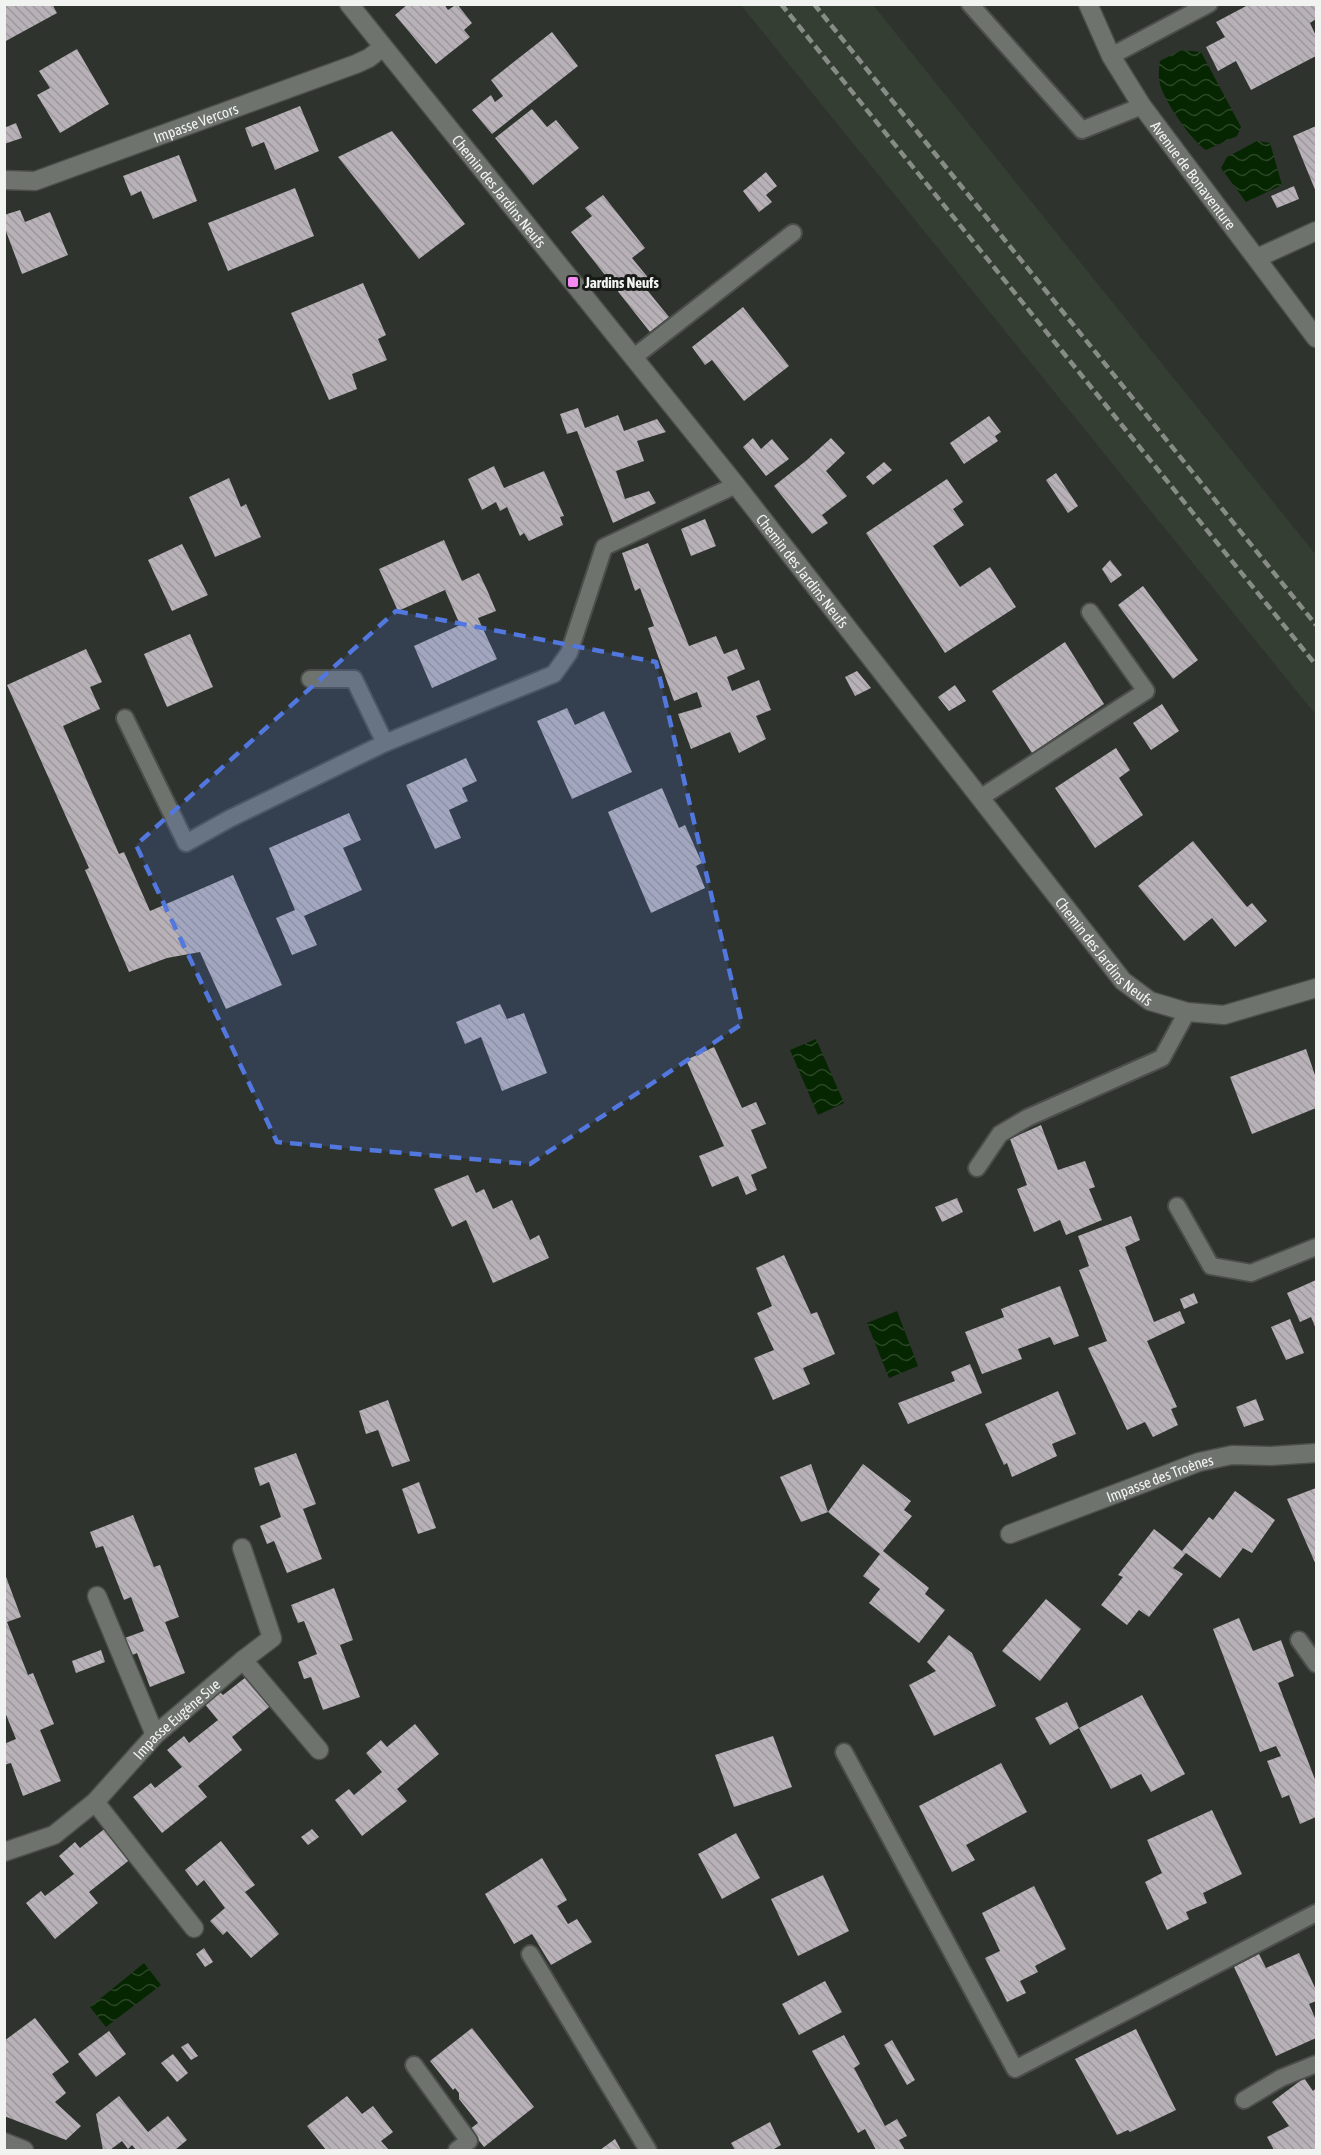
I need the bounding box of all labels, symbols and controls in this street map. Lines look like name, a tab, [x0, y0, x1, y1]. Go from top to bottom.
street label: Impasse Vercors	[151, 99, 240, 146]
street label: Avenue de Bonaventure	[1148, 118, 1240, 233]
street label: Chemin des Jardins Neufs	[449, 131, 550, 251]
place label: Jardins Neufs	[584, 274, 659, 291]
marker: Jardins Neufs	[566, 275, 580, 289]
street label: Chemin des Jardins Neufs	[753, 510, 852, 631]
street label: Chemin des Jardins Neufs	[1052, 894, 1156, 1009]
street label: Impasse des Troènes	[1104, 1451, 1215, 1505]
street label: Impasse Eugéne Sue	[129, 1675, 223, 1762]

